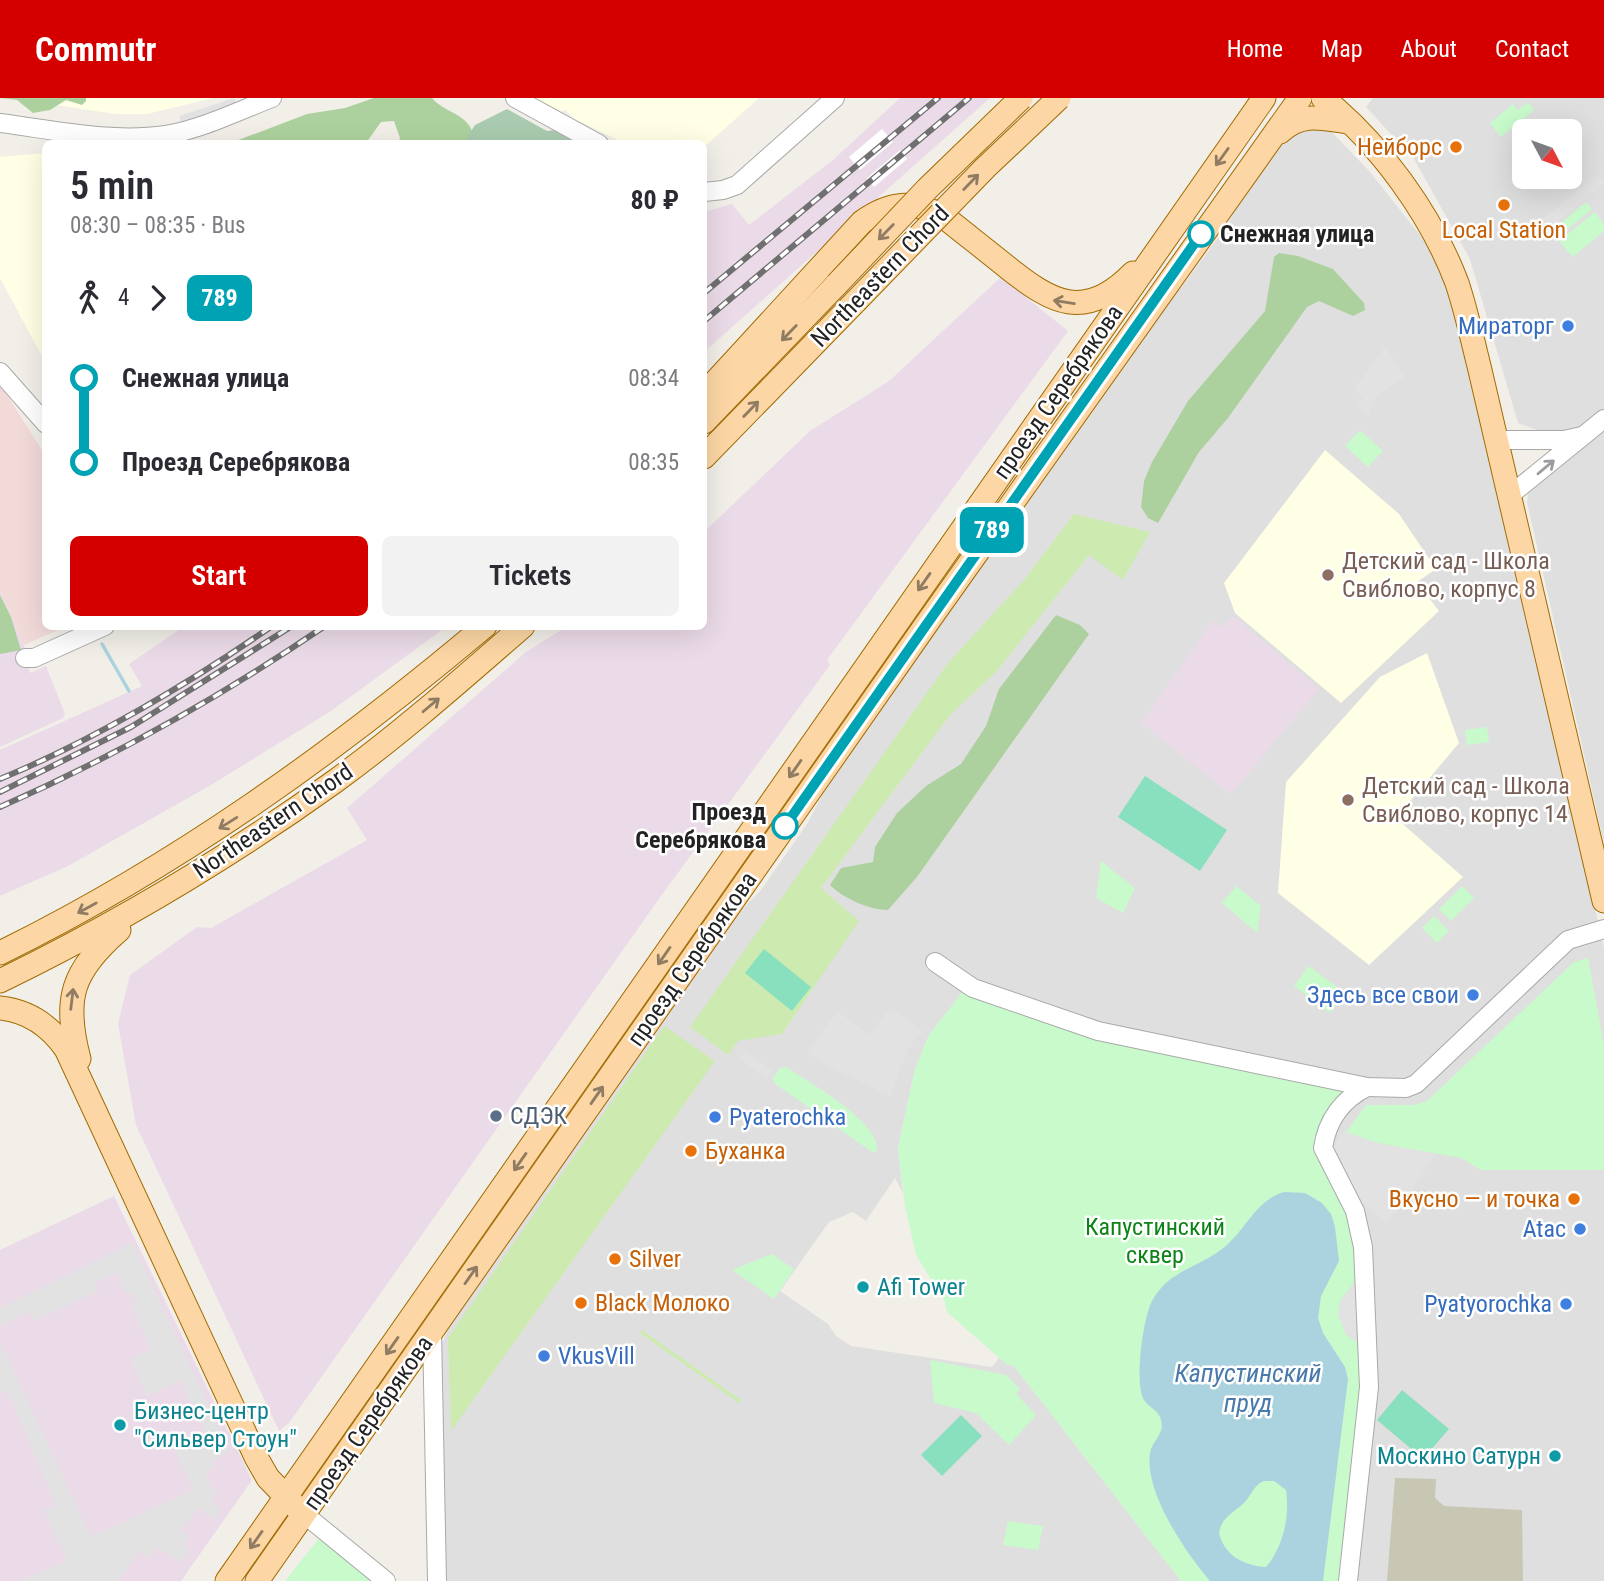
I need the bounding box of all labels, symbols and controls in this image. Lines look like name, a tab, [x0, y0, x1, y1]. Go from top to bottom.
text: Commutr	[35, 30, 156, 69]
text: Home	[1227, 35, 1283, 63]
text: Map	[1321, 35, 1363, 63]
text: About	[1401, 35, 1457, 63]
text: Contact	[1495, 35, 1569, 63]
north arrow	[1512, 119, 1582, 189]
map controls	[1512, 119, 1582, 189]
place label: Нейборс	[1357, 133, 1442, 161]
marker: Нейборс	[1448, 139, 1464, 155]
one-way arrow	[1214, 147, 1229, 166]
text: 5 min	[70, 164, 154, 208]
one-way arrow	[963, 173, 980, 190]
text: 80 ₽	[630, 185, 679, 215]
marker: Local Station	[1496, 197, 1512, 213]
street label: Northeastern Chord	[805, 199, 955, 353]
text: 08:30 – 08:35 · Bus	[70, 212, 246, 239]
place label: Local Station	[1442, 216, 1566, 244]
place label: Снежная улица	[1220, 220, 1374, 248]
marker: Снежная улица	[1188, 221, 1214, 247]
one-way arrow	[877, 223, 894, 240]
icon: walk	[70, 279, 108, 317]
icon: forward	[139, 279, 177, 317]
text: 4	[118, 284, 129, 311]
text: 789	[201, 284, 238, 312]
one-way arrow	[1053, 295, 1076, 308]
street label: проезд Серебрякова	[987, 300, 1129, 484]
place label: Мираторг	[1458, 312, 1554, 340]
marker: Мираторг	[1560, 318, 1576, 334]
one-way arrow	[781, 324, 798, 341]
text: Снежная улица	[122, 363, 289, 393]
text: 08:34	[628, 365, 679, 392]
one-way arrow	[743, 400, 760, 417]
text: Проезд Серебрякова	[122, 447, 350, 477]
text: 08:35	[628, 449, 679, 476]
one-way arrow	[1537, 459, 1555, 475]
line badge: 789	[952, 507, 1032, 553]
text: 789	[974, 516, 1010, 544]
button: Start	[70, 536, 368, 616]
button: Tickets	[382, 536, 679, 616]
place label: Детский сад - Школа Свиблово, корпус 8	[1342, 547, 1550, 603]
marker: Детский сад - Школа Свиблово, корпус 8	[1320, 567, 1336, 583]
one-way arrow	[917, 572, 931, 591]
one-way arrow	[422, 697, 440, 713]
street label: Northeastern Chord	[188, 757, 358, 885]
one-way arrow	[787, 759, 802, 778]
place label: Детский сад - Школа Свиблово, корпус 14	[1362, 772, 1570, 828]
marker: Детский сад - Школа Свиблово, корпус 14	[1340, 792, 1356, 808]
place label: Проезд Серебрякова	[635, 798, 766, 854]
marker: Проезд Серебрякова	[772, 813, 798, 839]
one-way arrow	[218, 816, 238, 830]
street label: проезд Серебрякова	[621, 867, 763, 1051]
one-way arrow	[78, 901, 98, 915]
one-way arrow	[657, 946, 671, 965]
place label: Здесь все свои	[1307, 981, 1459, 1009]
marker: Здесь все свои	[1465, 987, 1481, 1003]
one-way arrow	[66, 989, 79, 1011]
one-way arrow	[590, 1086, 604, 1105]
place label: СДЭК	[510, 1102, 568, 1130]
place label: Pyaterochka	[729, 1103, 846, 1131]
marker: СДЭК	[488, 1108, 504, 1124]
marker: Pyaterochka	[707, 1109, 723, 1125]
place label: Буханка	[705, 1137, 785, 1165]
marker: Буханка	[683, 1143, 699, 1159]
one-way arrow	[513, 1152, 527, 1171]
place label: Вкусно — и точка	[1389, 1185, 1560, 1213]
marker: Вкусно — и точка	[1566, 1191, 1582, 1207]
park label: Капустинский сквер	[1085, 1213, 1225, 1269]
place label: Atac	[1523, 1215, 1566, 1243]
marker: Atac	[1572, 1221, 1588, 1237]
place label: Silver	[629, 1245, 681, 1273]
marker: Silver	[607, 1251, 623, 1267]
one-way arrow	[464, 1266, 478, 1285]
place label: Afi Tower	[877, 1273, 965, 1301]
marker: Afi Tower	[855, 1279, 871, 1295]
place label: Black Молоко	[595, 1289, 730, 1317]
place label: Pyatyorochka	[1424, 1290, 1552, 1318]
marker: Black Молоко	[573, 1295, 589, 1311]
marker: Pyatyorochka	[1558, 1296, 1574, 1312]
street label: проезд Серебрякова	[297, 1331, 439, 1515]
one-way arrow	[385, 1336, 399, 1355]
place label: VkusVill	[558, 1342, 635, 1370]
marker: VkusVill	[536, 1348, 552, 1364]
water label: Капустинский пруд	[1175, 1358, 1322, 1418]
place label: Бизнес-центр "Сильвер Стоун"	[134, 1397, 297, 1453]
marker: Бизнес-центр "Сильвер Стоун"	[112, 1417, 128, 1433]
place label: Москино Сатурн	[1377, 1442, 1541, 1470]
marker: Москино Сатурн	[1547, 1448, 1563, 1464]
one-way arrow	[249, 1530, 263, 1549]

